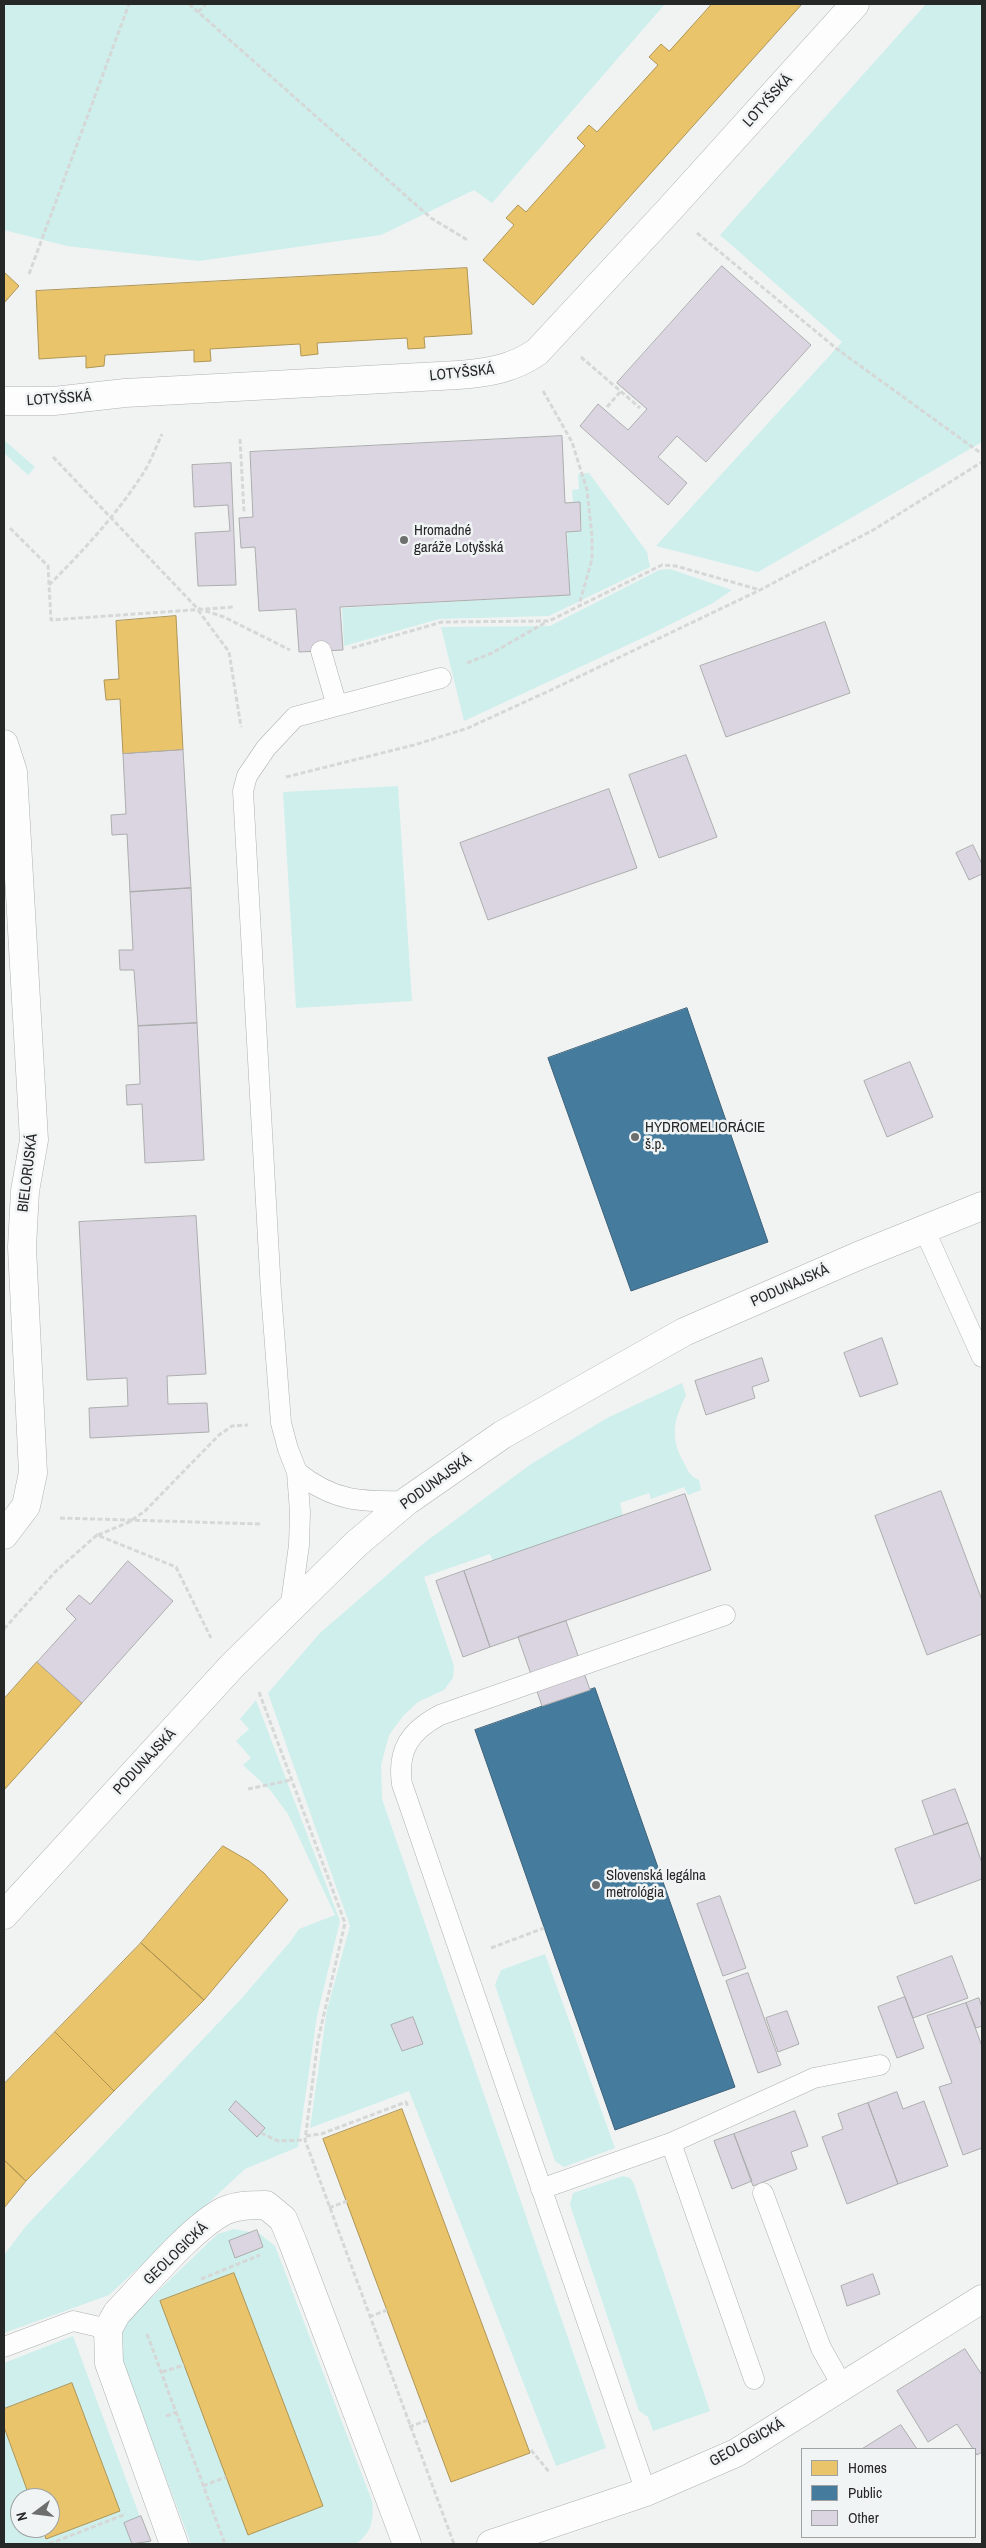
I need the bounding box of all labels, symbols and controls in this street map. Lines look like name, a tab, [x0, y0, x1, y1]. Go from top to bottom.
street label: LOTYŠSKÁ	[740, 71, 796, 131]
street label: LOTYŠSKÁ	[429, 361, 495, 385]
street label: LOTYŠSKÁ	[26, 388, 92, 410]
place label: Hromadné garáže Lotyšská	[414, 522, 504, 557]
marker: Hromadné garáže Lotyšská	[398, 534, 410, 546]
place label: HYDROMELIORÁCIE š.p.	[645, 1119, 765, 1154]
marker: HYDROMELIORÁCIE š.p.	[629, 1131, 641, 1143]
street label: BIELORUSKÁ	[14, 1133, 42, 1213]
street label: PODUNAJSKÁ	[748, 1261, 832, 1311]
street label: PODUNAJSKÁ	[397, 1450, 475, 1514]
street label: PODUNAJSKÁ	[110, 1725, 180, 1799]
place label: Slovenská legálna metrológia	[606, 1867, 706, 1902]
marker: Slovenská legálna metrológia	[590, 1879, 602, 1891]
street label: GEOLOGICKÁ	[140, 2219, 212, 2289]
street label: GEOLOGICKÁ	[707, 2415, 787, 2471]
legend	[801, 2448, 976, 2538]
text: Homes	[848, 2457, 887, 2478]
text: Public	[848, 2482, 882, 2503]
north arrow	[10, 2488, 60, 2538]
text: Other	[848, 2507, 879, 2528]
text: N	[12, 2510, 31, 2523]

